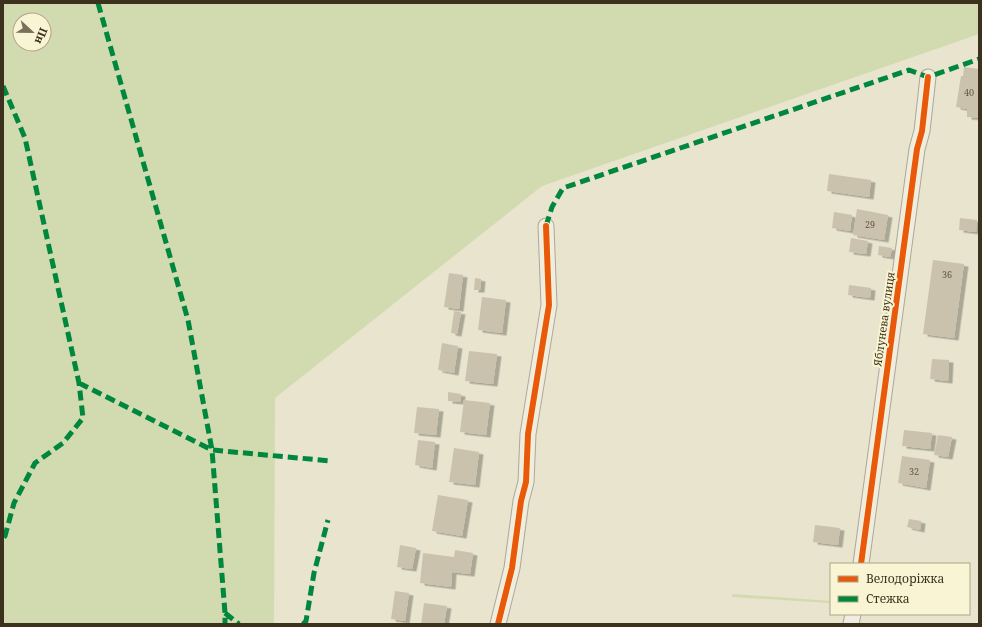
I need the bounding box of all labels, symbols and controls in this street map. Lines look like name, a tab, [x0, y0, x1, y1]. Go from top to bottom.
north arrow	[12, 12, 52, 52]
text: Пн	[32, 26, 52, 47]
house number: 40	[964, 86, 974, 99]
house number: 29	[865, 218, 875, 231]
house number: 36	[942, 268, 952, 281]
street label: Яблунева вулиця	[869, 271, 898, 368]
house number: 32	[909, 465, 919, 478]
legend	[830, 563, 970, 615]
text: Велодоріжка	[866, 570, 944, 587]
text: Стежка	[866, 590, 910, 607]

